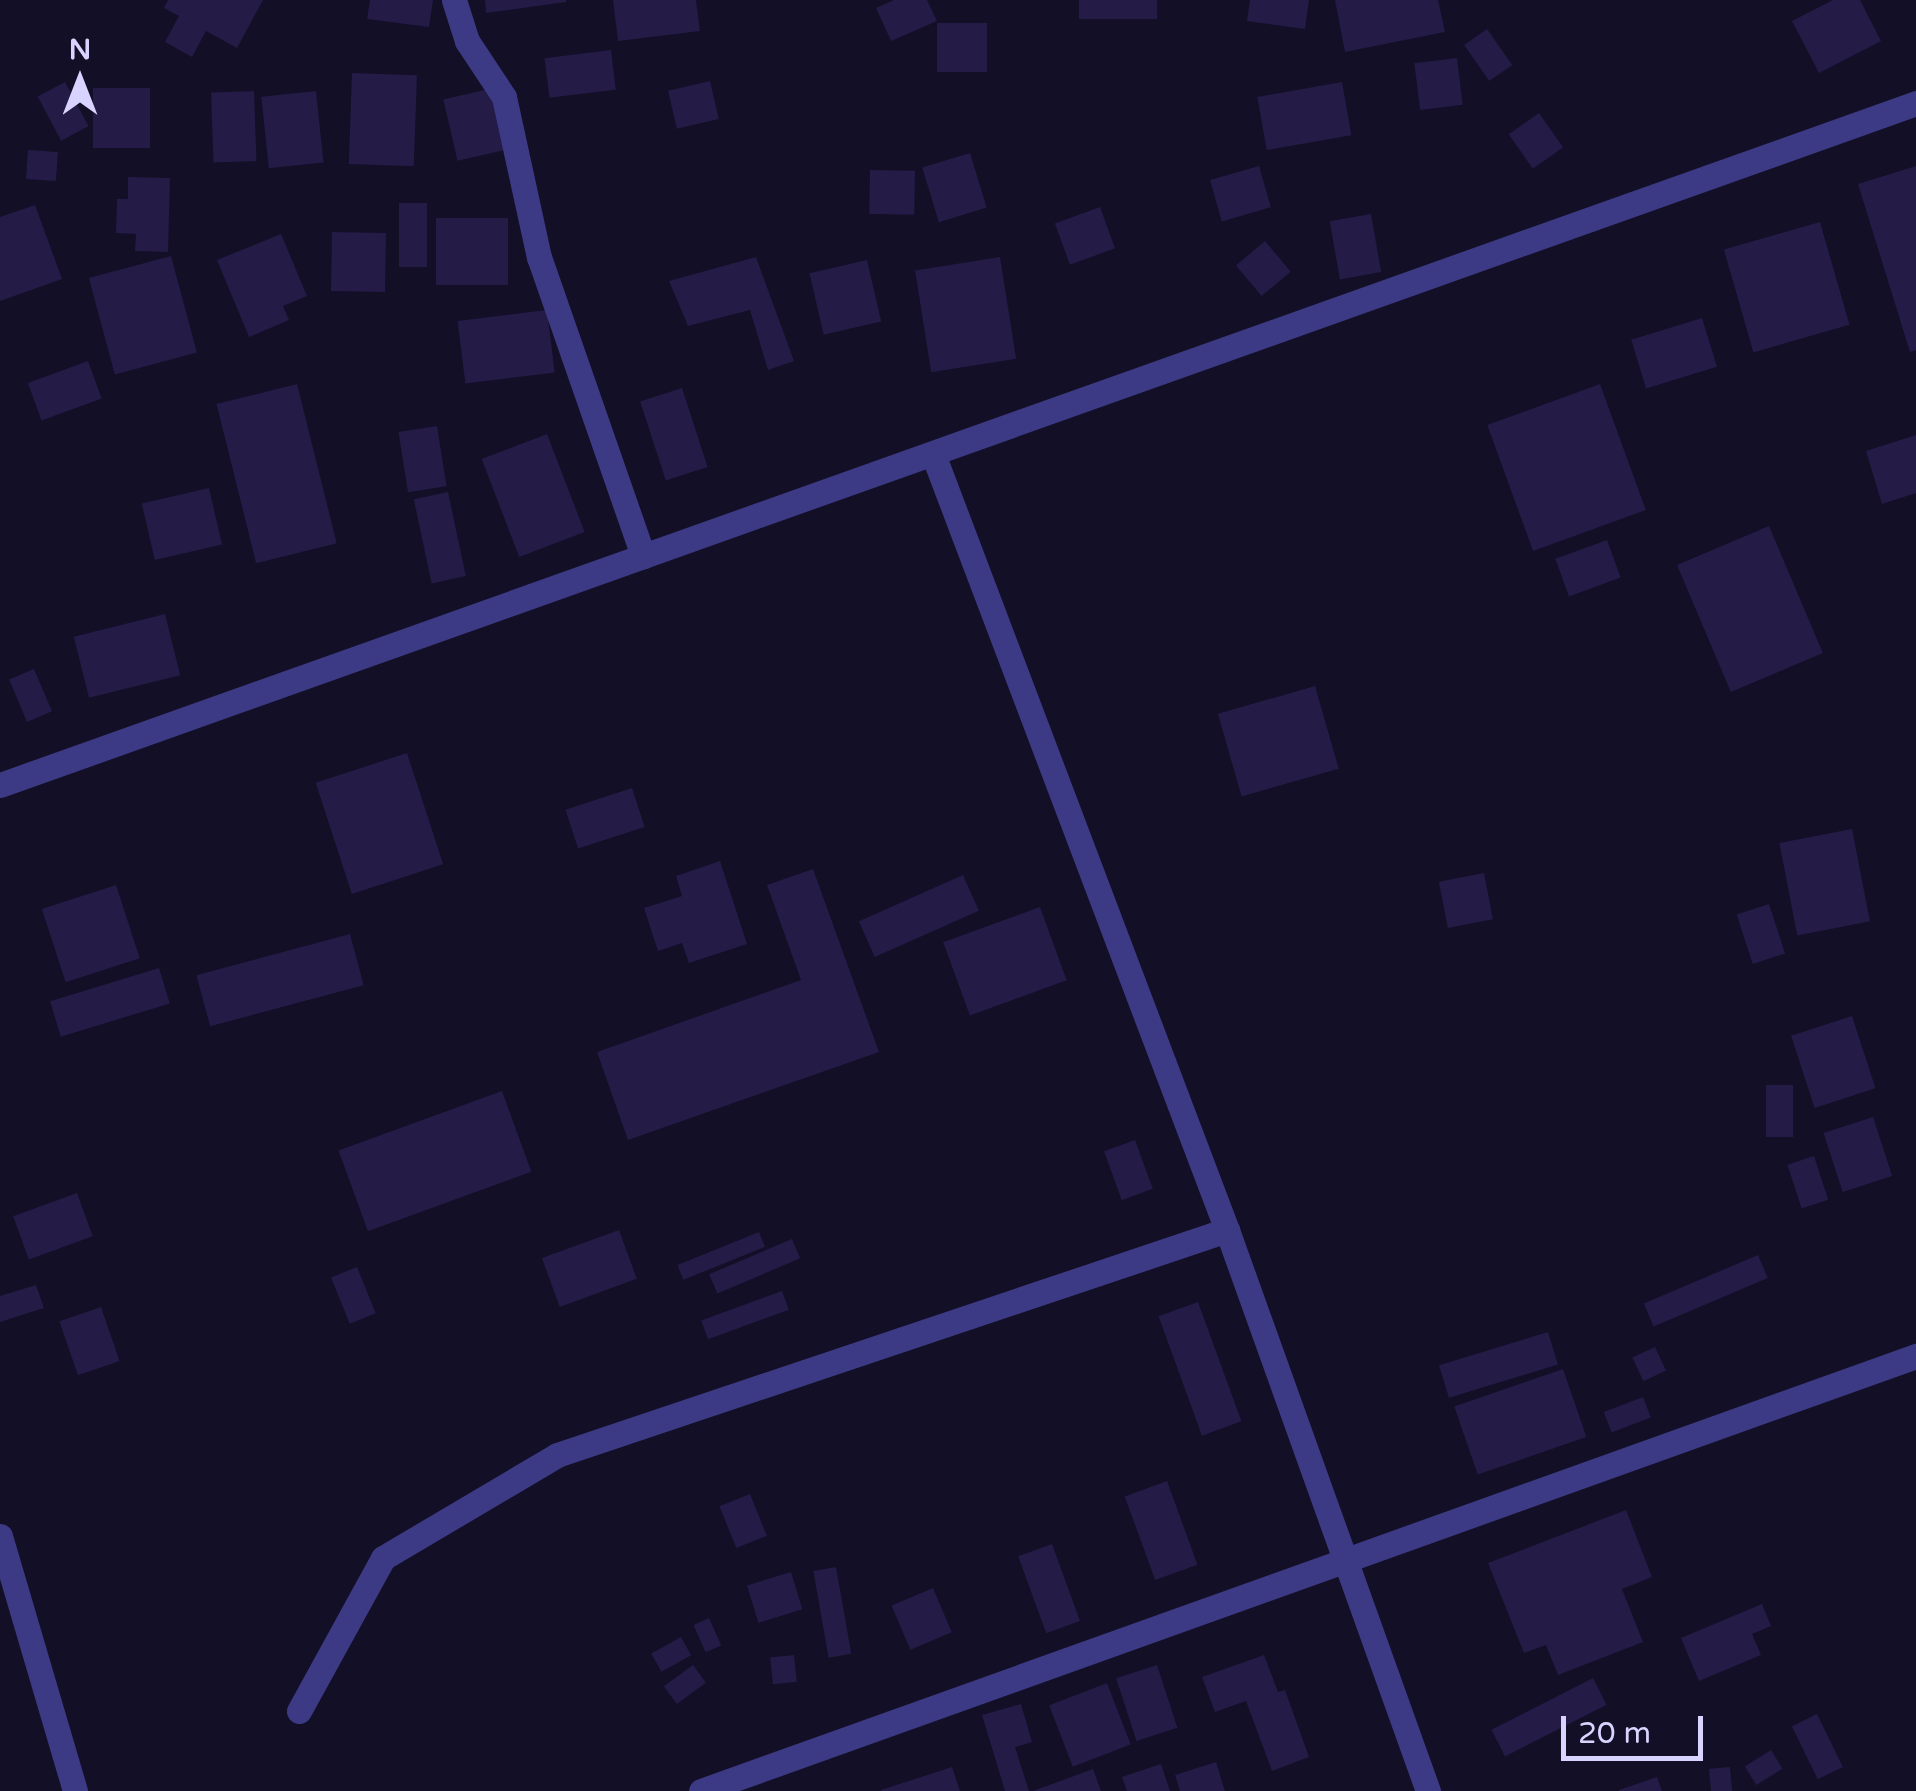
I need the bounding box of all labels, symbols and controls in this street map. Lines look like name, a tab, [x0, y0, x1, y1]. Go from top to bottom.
north arrow	[30, 30, 130, 130]
text: N	[69, 33, 91, 67]
scale bar	[1566, 1696, 1708, 1758]
text: 20 m	[1578, 1715, 1651, 1752]

